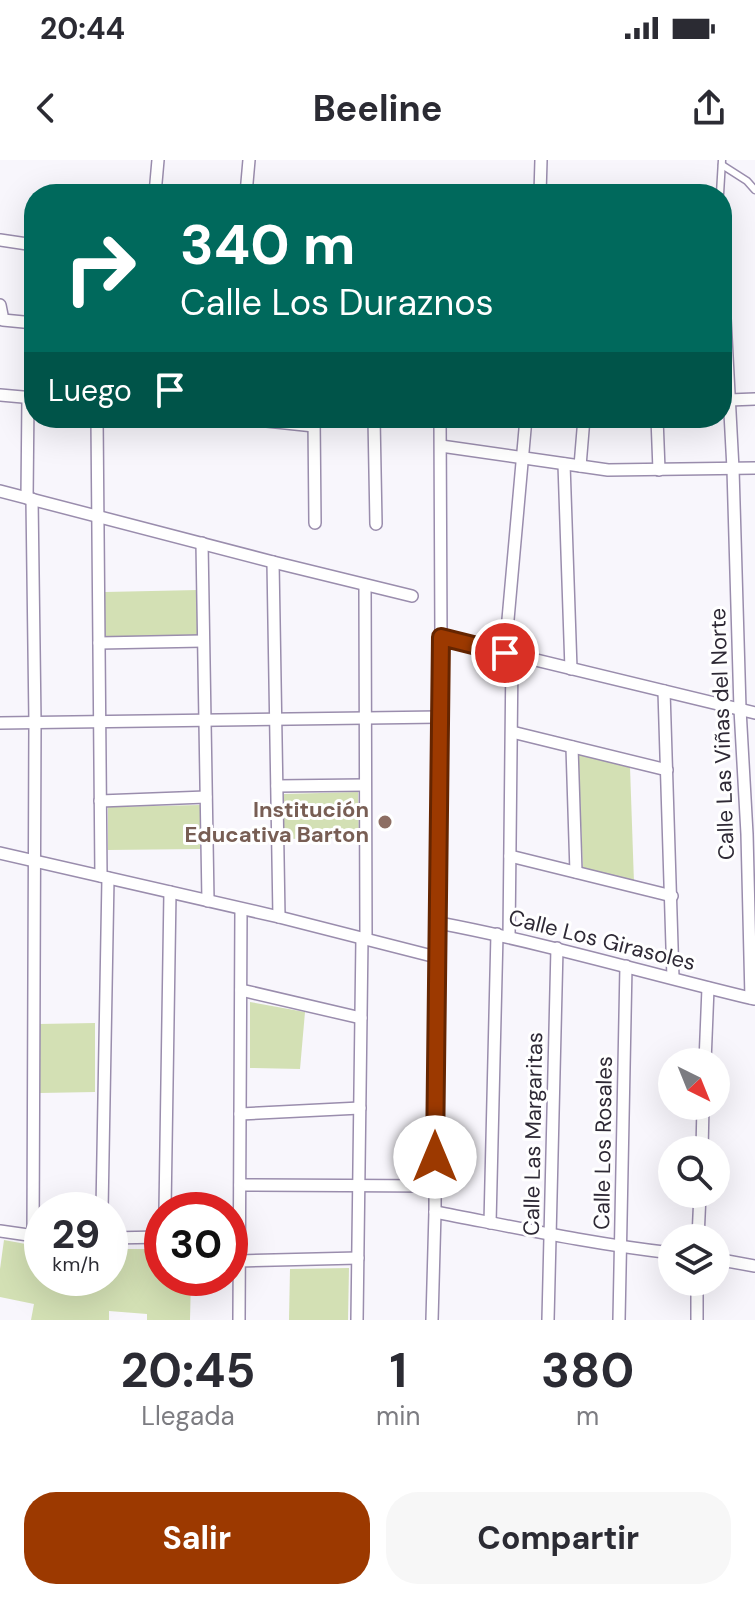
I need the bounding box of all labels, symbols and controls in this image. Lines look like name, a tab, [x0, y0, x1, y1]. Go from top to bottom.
text: 20:44	[40, 9, 125, 48]
text: Beeline	[313, 85, 442, 132]
icon: back	[24, 86, 68, 130]
icon: share	[687, 86, 731, 130]
text: 340 m	[180, 208, 355, 281]
icon: right	[48, 216, 152, 320]
text: Calle Los Duraznos	[180, 279, 494, 326]
icon: arrive	[148, 368, 192, 412]
text: Luego	[48, 371, 132, 410]
street label: Calle Las Viñas del Norte	[703, 608, 741, 860]
pin	[471, 619, 539, 687]
icon: arrive	[483, 631, 527, 675]
place label: Institución Educativa Barton	[185, 795, 369, 849]
marker: Institución Educativa Barton	[376, 813, 394, 831]
street label: Calle Los Girasoles	[506, 903, 698, 977]
street label: Calle Las Margaritas	[517, 1032, 549, 1236]
north arrow	[658, 1048, 730, 1120]
map controls	[658, 1048, 730, 1296]
street label: Calle Los Rosales	[587, 1056, 619, 1230]
position arrow	[393, 1115, 477, 1199]
button: search	[658, 1136, 730, 1208]
speed limit sign: 30	[144, 1192, 248, 1296]
text: 29	[52, 1208, 100, 1260]
button: layers	[658, 1224, 730, 1296]
text: km/h	[52, 1251, 100, 1277]
text: 20:45	[121, 1339, 255, 1402]
text: 1	[389, 1339, 407, 1402]
text: 380	[541, 1339, 634, 1402]
text: Llegada	[141, 1399, 235, 1433]
text: min	[376, 1399, 420, 1433]
text: m	[576, 1399, 599, 1433]
button: Salir	[24, 1492, 370, 1584]
button: Compartir	[386, 1492, 731, 1584]

